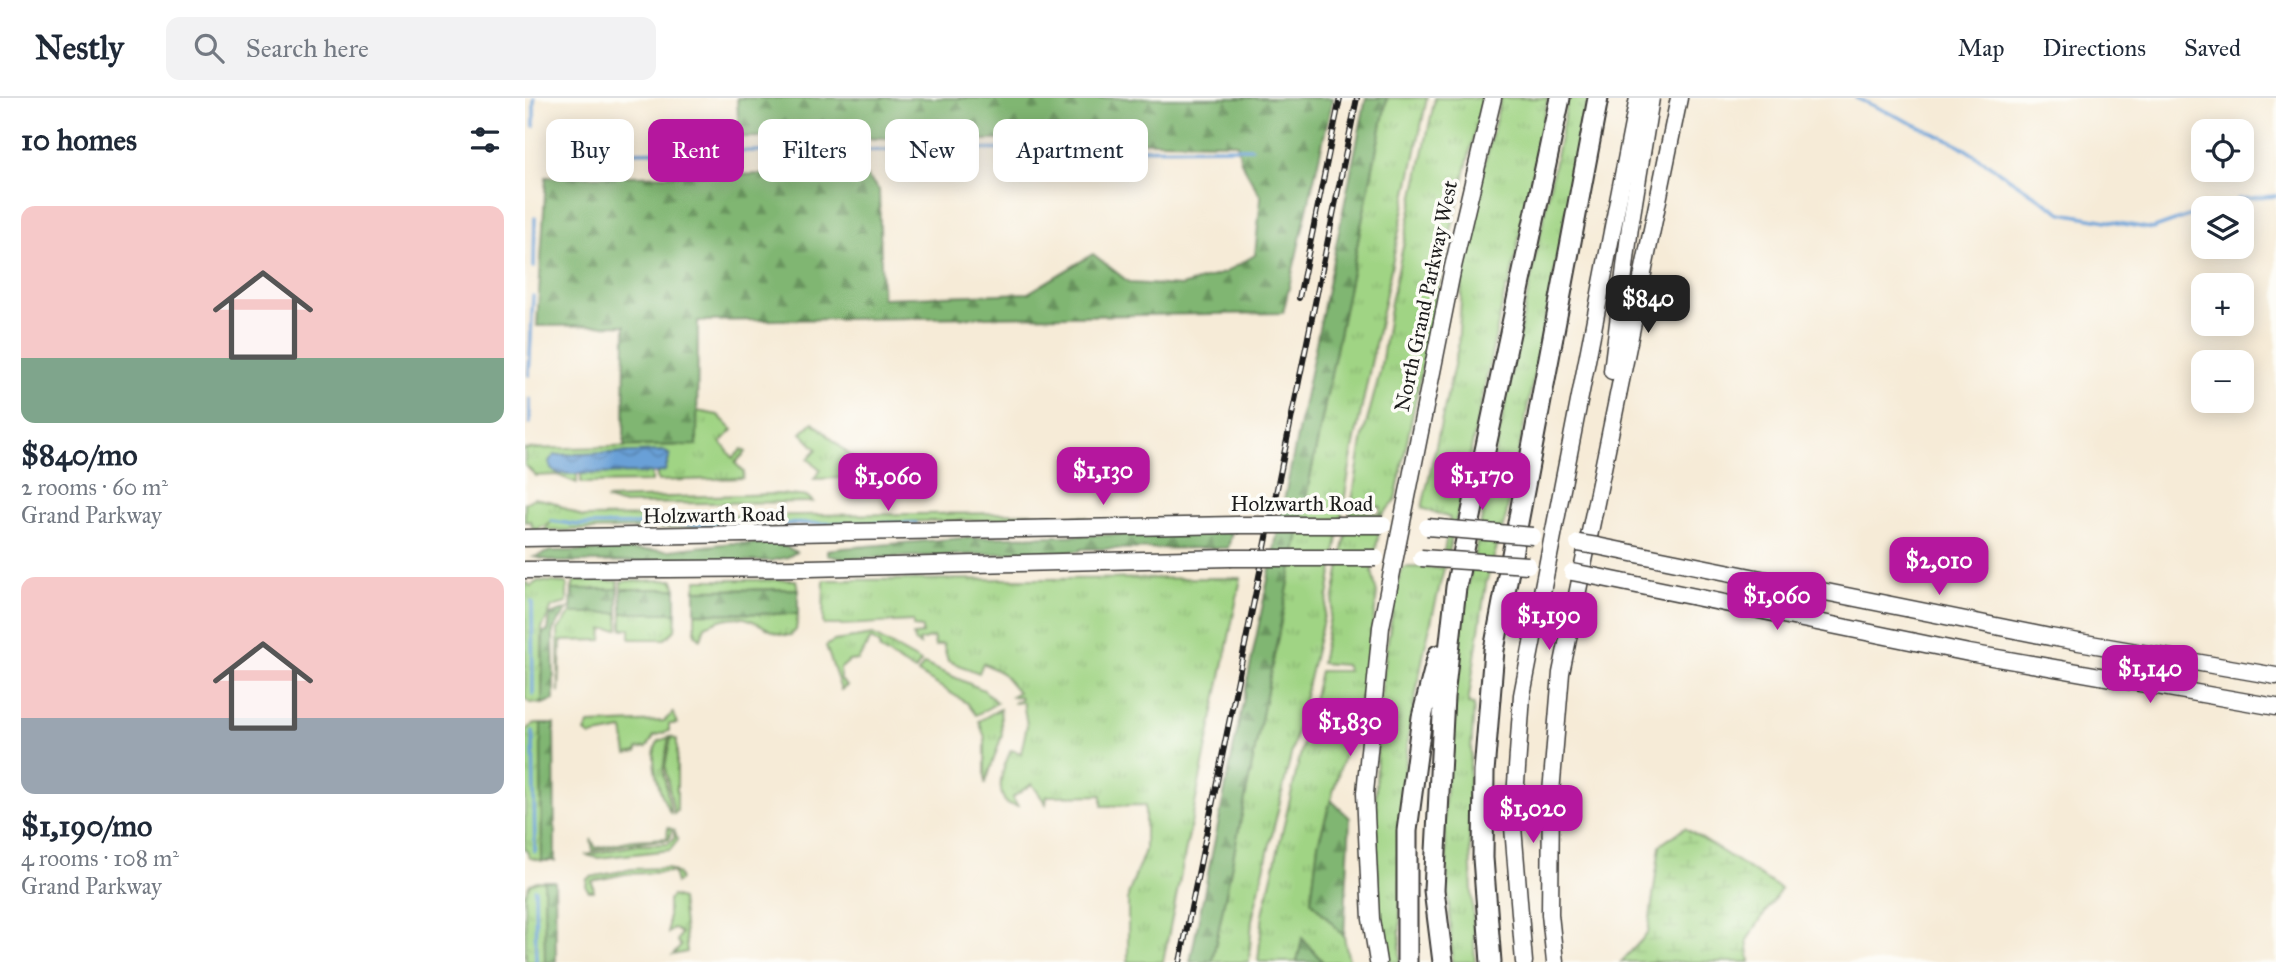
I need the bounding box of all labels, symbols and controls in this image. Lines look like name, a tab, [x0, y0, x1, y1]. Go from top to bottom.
search box	[166, 17, 656, 80]
text: Nestly	[35, 28, 124, 68]
icon: search	[190, 29, 228, 67]
text: Search here	[246, 32, 369, 64]
text: Map	[1958, 33, 2005, 63]
text: Directions	[2043, 33, 2146, 63]
text: Saved	[2184, 33, 2241, 63]
chip: Buy	[546, 119, 634, 182]
chip: Rent	[648, 119, 744, 182]
chip: Filters	[758, 119, 871, 182]
chip: New	[885, 119, 979, 182]
chip: Apartment	[993, 119, 1148, 182]
map controls	[2191, 119, 2254, 413]
button: locate	[2191, 119, 2254, 182]
icon: filters	[466, 121, 504, 159]
text: 10 homes	[21, 122, 137, 158]
street label: North Grand Parkway West	[1389, 177, 1463, 414]
button: layers	[2191, 196, 2254, 259]
icon: home	[200, 252, 326, 378]
button: +	[2191, 273, 2254, 336]
pin: $840	[1607, 275, 1689, 335]
text: $840	[1622, 284, 1674, 312]
button: −	[2191, 350, 2254, 413]
text: $840/mo	[21, 437, 138, 473]
pin: $1,130	[1046, 448, 1160, 507]
pin: $1,170	[1425, 452, 1539, 512]
pin: $1,060	[831, 454, 945, 513]
text: $1,130	[1073, 456, 1133, 484]
text: $1,170	[1450, 461, 1514, 489]
text: $1,060	[854, 462, 922, 490]
text: 2 rooms · 60 m²	[21, 473, 168, 501]
street label: Holzwarth Road	[1231, 491, 1374, 517]
text: Grand Parkway	[21, 501, 162, 529]
street label: Holzwarth Road	[642, 501, 786, 529]
pin: $2,010	[1882, 538, 1996, 597]
text: $2,010	[1905, 546, 1973, 574]
pin: $1,060	[1720, 573, 1834, 632]
text: $1,060	[1743, 581, 1811, 609]
pin: $1,190	[1492, 592, 1606, 652]
text: $1,190	[1517, 601, 1581, 629]
icon: home	[200, 623, 326, 749]
pin: $1,140	[2093, 646, 2207, 705]
text: $1,140	[2118, 654, 2182, 682]
pin: $1,830	[1293, 698, 1407, 758]
text: $1,830	[1318, 707, 1382, 735]
pin: $1,020	[1476, 786, 1590, 845]
text: $1,020	[1500, 794, 1566, 822]
text: $1,190/mo	[21, 808, 152, 844]
text: 4 rooms · 108 m²	[21, 844, 179, 872]
text: Grand Parkway	[21, 872, 162, 900]

